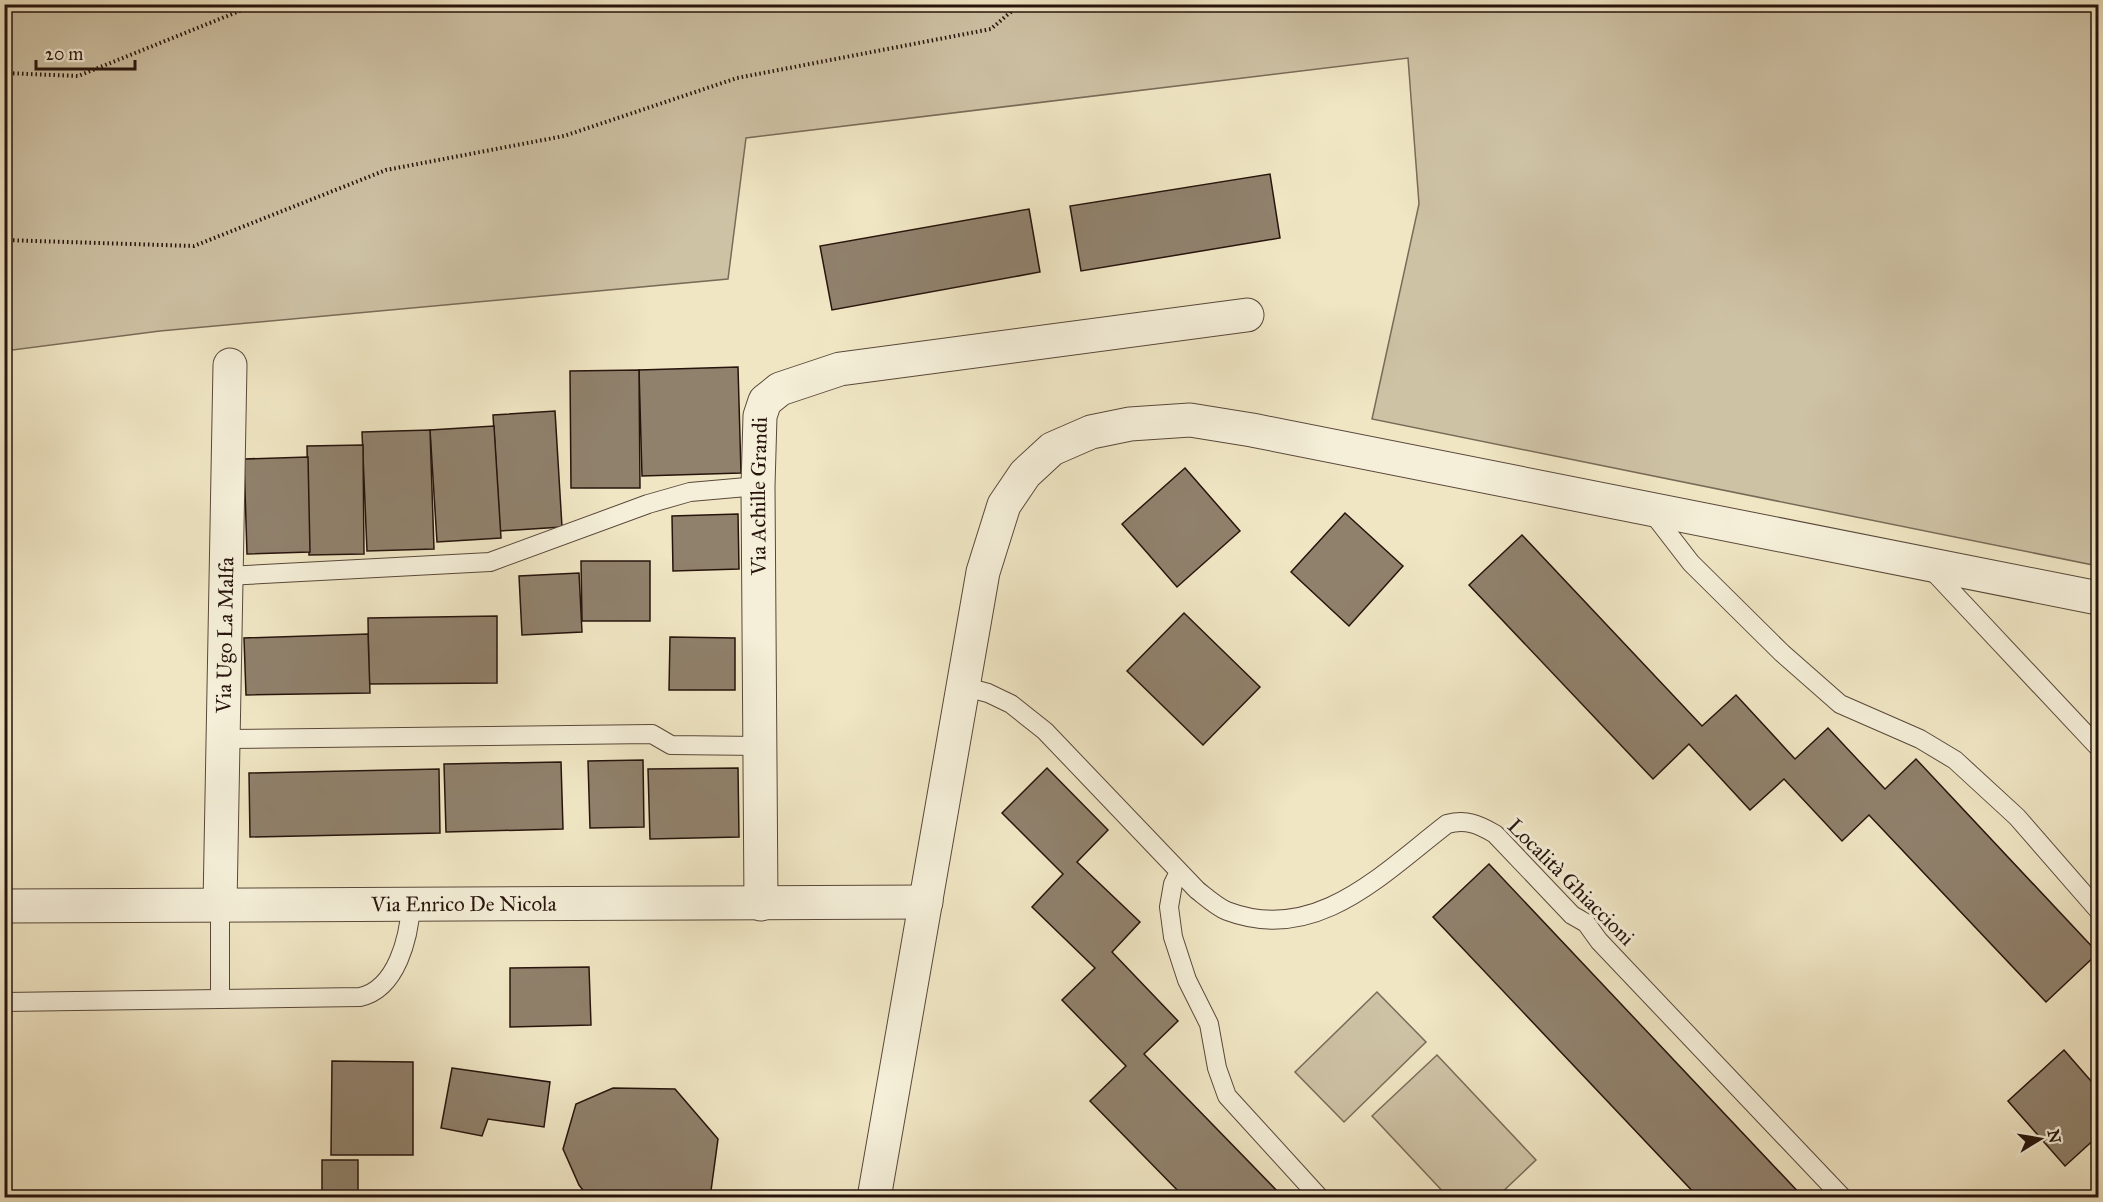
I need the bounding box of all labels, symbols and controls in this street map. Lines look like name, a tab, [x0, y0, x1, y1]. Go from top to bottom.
scale bar	[36, 33, 135, 71]
text: 20 m	[45, 43, 83, 65]
street label: Via Achille Grandi	[745, 416, 773, 576]
street label: Via Ugo La Malfa	[211, 557, 239, 714]
street label: Località Ghiaccioni	[1502, 813, 1640, 951]
street label: Via Enrico De Nicola	[370, 891, 557, 917]
north arrow	[2010, 1109, 2070, 1169]
text: N	[2044, 1128, 2065, 1145]

